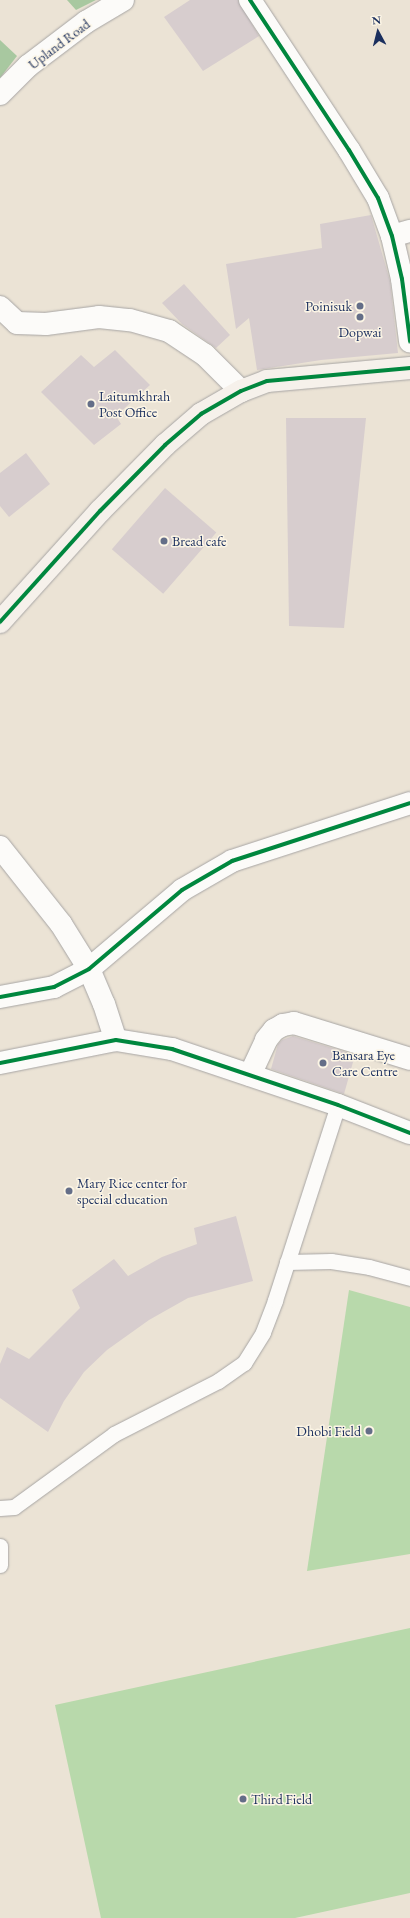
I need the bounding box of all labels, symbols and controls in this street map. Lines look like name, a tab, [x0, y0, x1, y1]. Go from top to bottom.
north arrow	[358, 12, 398, 52]
text: N	[371, 13, 382, 28]
street label: Upland Road	[25, 15, 93, 73]
place label: Poinisuk	[305, 298, 352, 314]
marker: Poinisuk	[355, 301, 365, 311]
marker: Dopwai	[355, 312, 365, 322]
place label: Dopwai	[339, 324, 381, 340]
place label: Laitumkhrah Post Office	[99, 388, 170, 420]
marker: Laitumkhrah Post Office	[86, 399, 96, 409]
place label: Bread cafe	[172, 533, 226, 549]
marker: Bread cafe	[159, 536, 169, 546]
place label: Bansara Eye Care Centre	[332, 1047, 398, 1080]
marker: Bansara Eye Care Centre	[317, 1057, 329, 1069]
place label: Mary Rice center for special education	[77, 1175, 187, 1208]
marker: Mary Rice center for special education	[64, 1186, 74, 1196]
place label: Dhobi Field	[296, 1423, 361, 1439]
marker: Dhobi Field	[364, 1426, 374, 1436]
place label: Third Field	[251, 1791, 312, 1807]
marker: Third Field	[238, 1794, 248, 1804]

